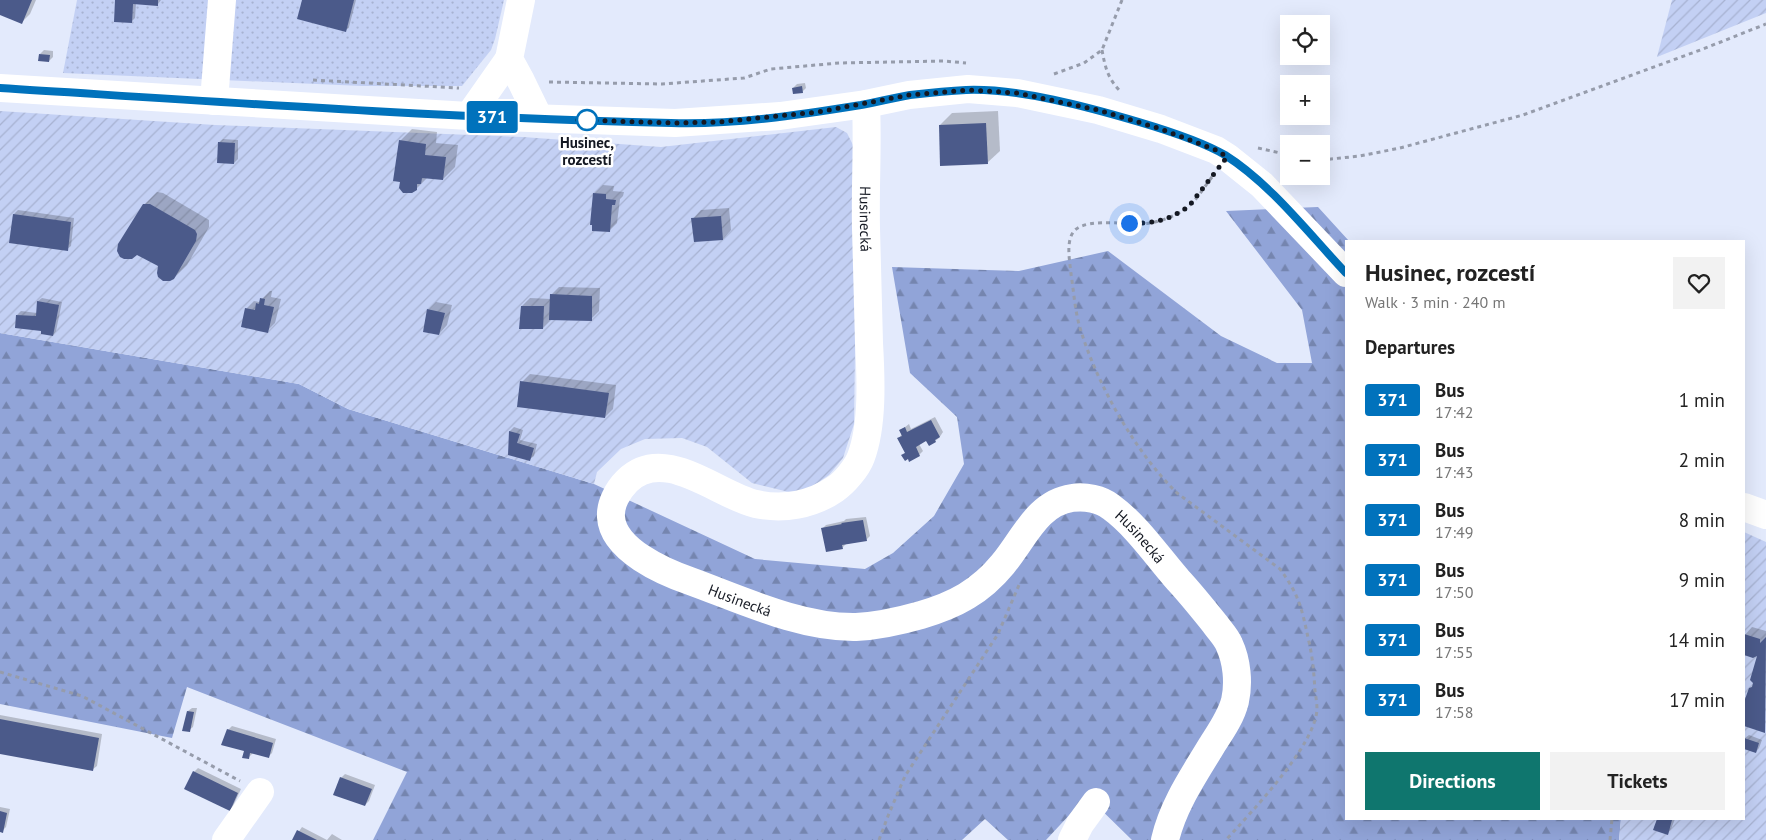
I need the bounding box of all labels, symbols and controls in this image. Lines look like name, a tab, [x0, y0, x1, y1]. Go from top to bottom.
map controls	[1280, 15, 1330, 185]
button: locate	[1280, 15, 1330, 65]
button: +	[1280, 75, 1330, 125]
line badge: 371	[463, 101, 521, 133]
text: 371	[477, 105, 507, 128]
marker: Husinec, rozcestí	[576, 109, 598, 131]
place label: Husinec, rozcestí	[560, 133, 614, 169]
button: −	[1280, 135, 1330, 185]
street label: Husinecká	[856, 186, 876, 252]
your location	[1117, 211, 1142, 236]
text: Husinec, rozcestí	[1365, 257, 1535, 288]
button: heart	[1673, 257, 1725, 309]
text: Walk · 3 min · 240 m	[1365, 292, 1505, 312]
text: Departures	[1365, 335, 1455, 359]
text: Bus	[1435, 378, 1464, 402]
text: 371	[1377, 388, 1408, 411]
text: 1 min	[1679, 388, 1725, 412]
text: 17:42	[1435, 402, 1473, 422]
text: Bus	[1435, 438, 1464, 462]
text: 371	[1377, 448, 1408, 471]
text: 2 min	[1679, 448, 1725, 472]
text: 17:43	[1435, 462, 1473, 482]
text: Bus	[1435, 498, 1464, 522]
street label: Husinecká	[1112, 505, 1169, 567]
text: 371	[1377, 508, 1408, 531]
text: 8 min	[1679, 508, 1725, 532]
text: 17:49	[1435, 522, 1473, 542]
text: Bus	[1435, 558, 1464, 582]
text: 371	[1377, 568, 1408, 591]
text: 9 min	[1679, 568, 1725, 592]
street label: Husinecká	[706, 579, 774, 620]
text: 17:50	[1435, 582, 1473, 602]
text: Bus	[1435, 618, 1464, 642]
text: 371	[1377, 628, 1408, 651]
text: 14 min	[1668, 628, 1725, 652]
text: 17:55	[1435, 642, 1473, 662]
text: Bus	[1435, 678, 1464, 702]
text: 371	[1377, 688, 1408, 711]
text: 17 min	[1669, 688, 1725, 712]
text: 17:58	[1435, 702, 1473, 722]
button: Directions	[1365, 752, 1540, 810]
button: Tickets	[1550, 752, 1725, 810]

